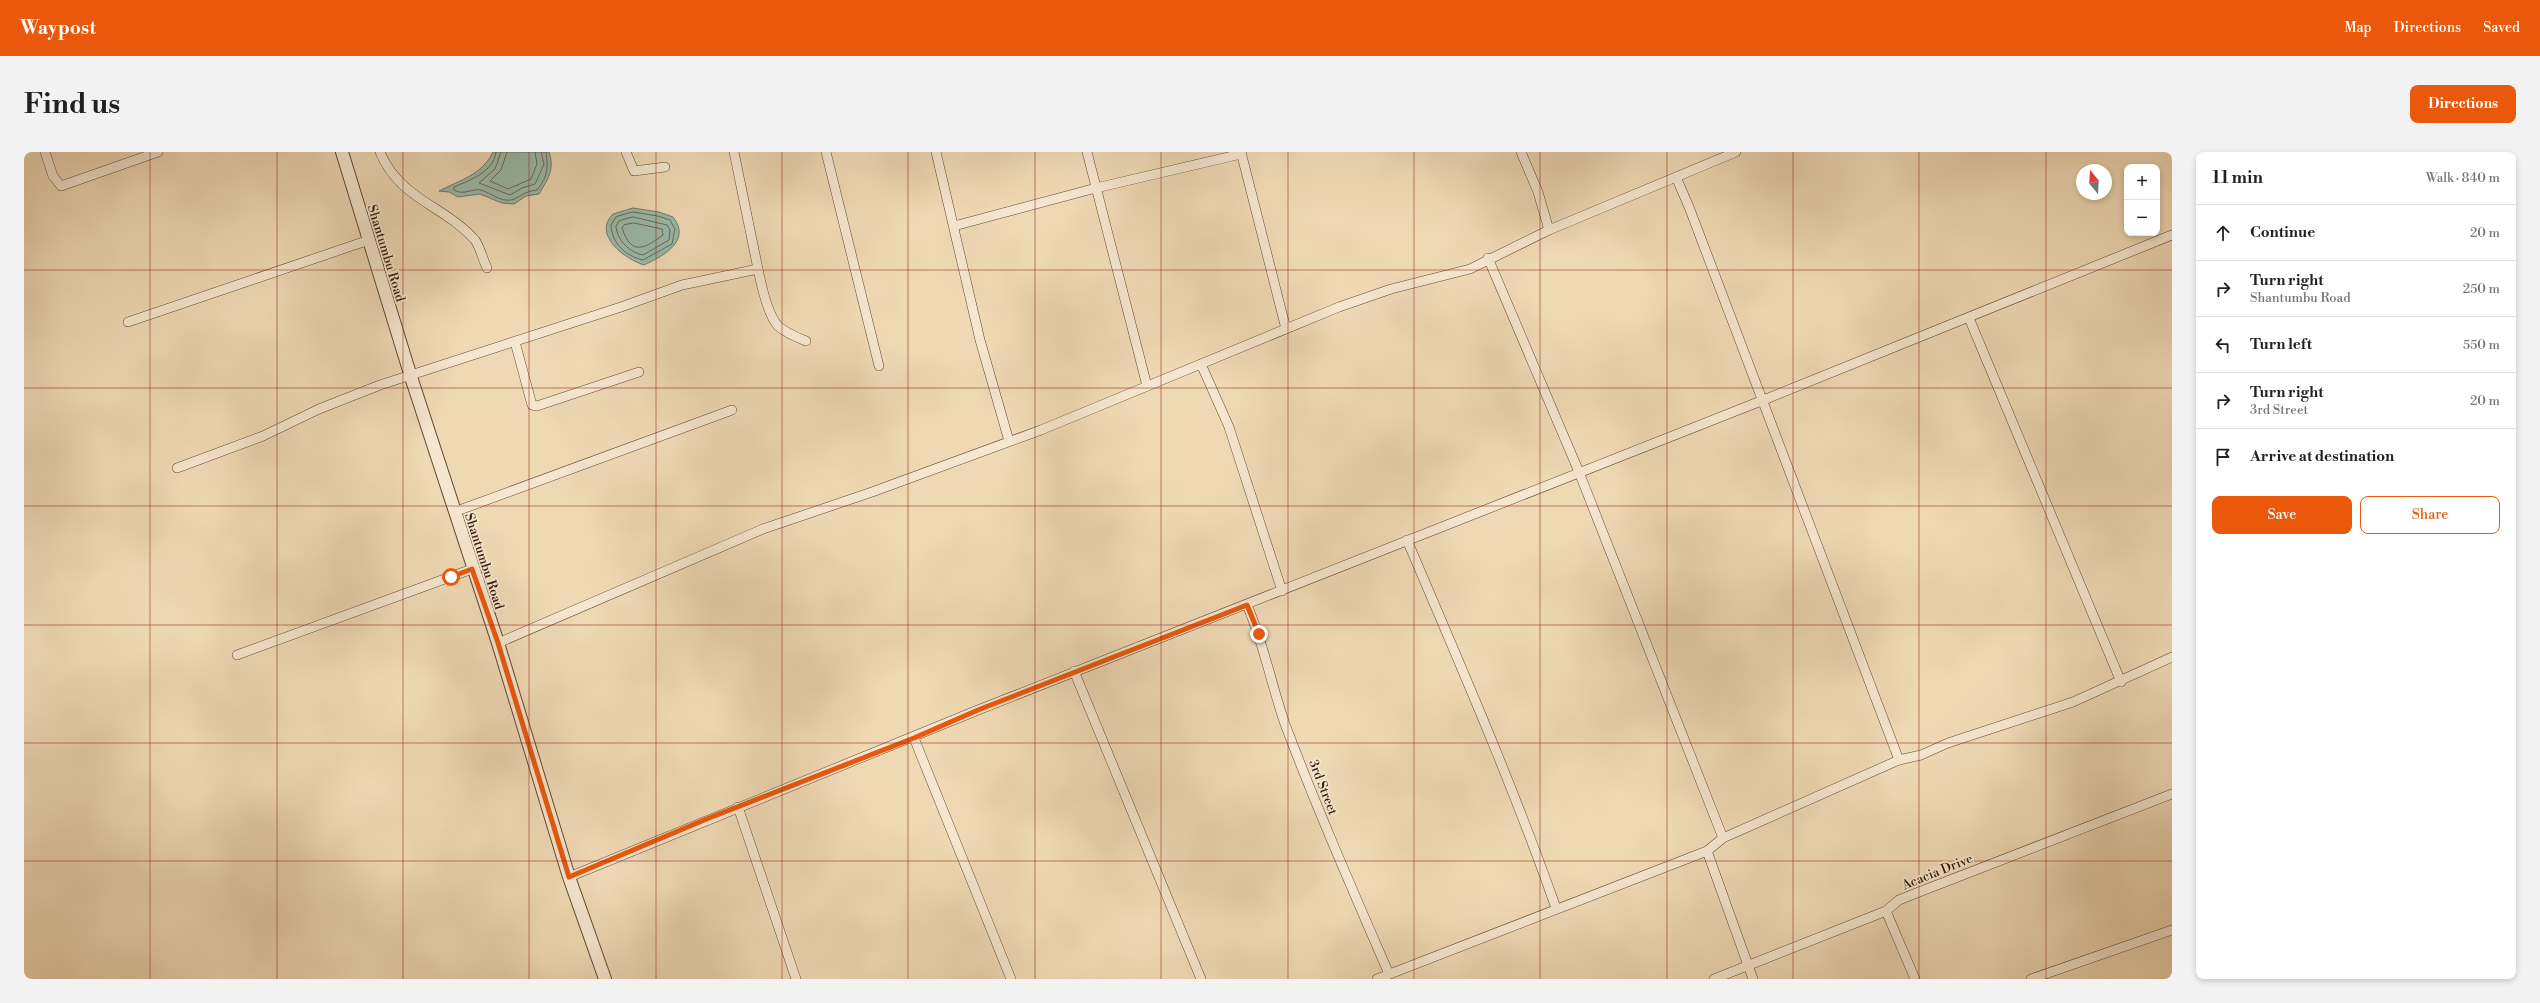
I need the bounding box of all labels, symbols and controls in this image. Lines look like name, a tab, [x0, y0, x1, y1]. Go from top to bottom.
text: Waypost	[20, 16, 96, 40]
text: Map	[2344, 19, 2372, 37]
text: Directions	[2394, 19, 2461, 37]
text: Saved	[2483, 19, 2520, 37]
button: Directions	[2410, 85, 2516, 123]
text: Find us	[24, 87, 120, 122]
north arrow	[2076, 164, 2112, 200]
map controls	[2124, 164, 2160, 236]
button: +	[2124, 164, 2160, 200]
text: 11 min	[2212, 167, 2263, 189]
text: Walk · 840 m	[2426, 170, 2500, 186]
button: −	[2124, 200, 2160, 236]
street label: Shantumbu Road	[364, 203, 409, 304]
icon: ahead	[2212, 222, 2234, 244]
text: Continue	[2250, 223, 2315, 242]
text: 20 m	[2470, 225, 2500, 241]
text: Turn right	[2250, 271, 2324, 290]
icon: right	[2212, 278, 2234, 300]
text: 250 m	[2463, 281, 2500, 297]
text: Shantumbu Road	[2250, 290, 2351, 306]
icon: left	[2212, 334, 2234, 356]
text: Turn left	[2250, 335, 2312, 354]
text: 550 m	[2463, 337, 2500, 353]
text: Turn right	[2250, 383, 2324, 402]
icon: right	[2212, 390, 2234, 412]
text: 20 m	[2470, 393, 2500, 409]
text: 3rd Street	[2250, 402, 2308, 418]
icon: arrive	[2212, 446, 2234, 468]
text: Arrive at destination	[2250, 447, 2394, 466]
button: Save	[2212, 496, 2352, 534]
button: Share	[2360, 496, 2500, 534]
street label: Shantumbu Road	[461, 511, 507, 612]
route start	[442, 568, 460, 586]
route end	[1250, 625, 1268, 643]
street label: 3rd Street	[1305, 757, 1341, 818]
street label: Acacia Drive	[1899, 850, 1976, 894]

